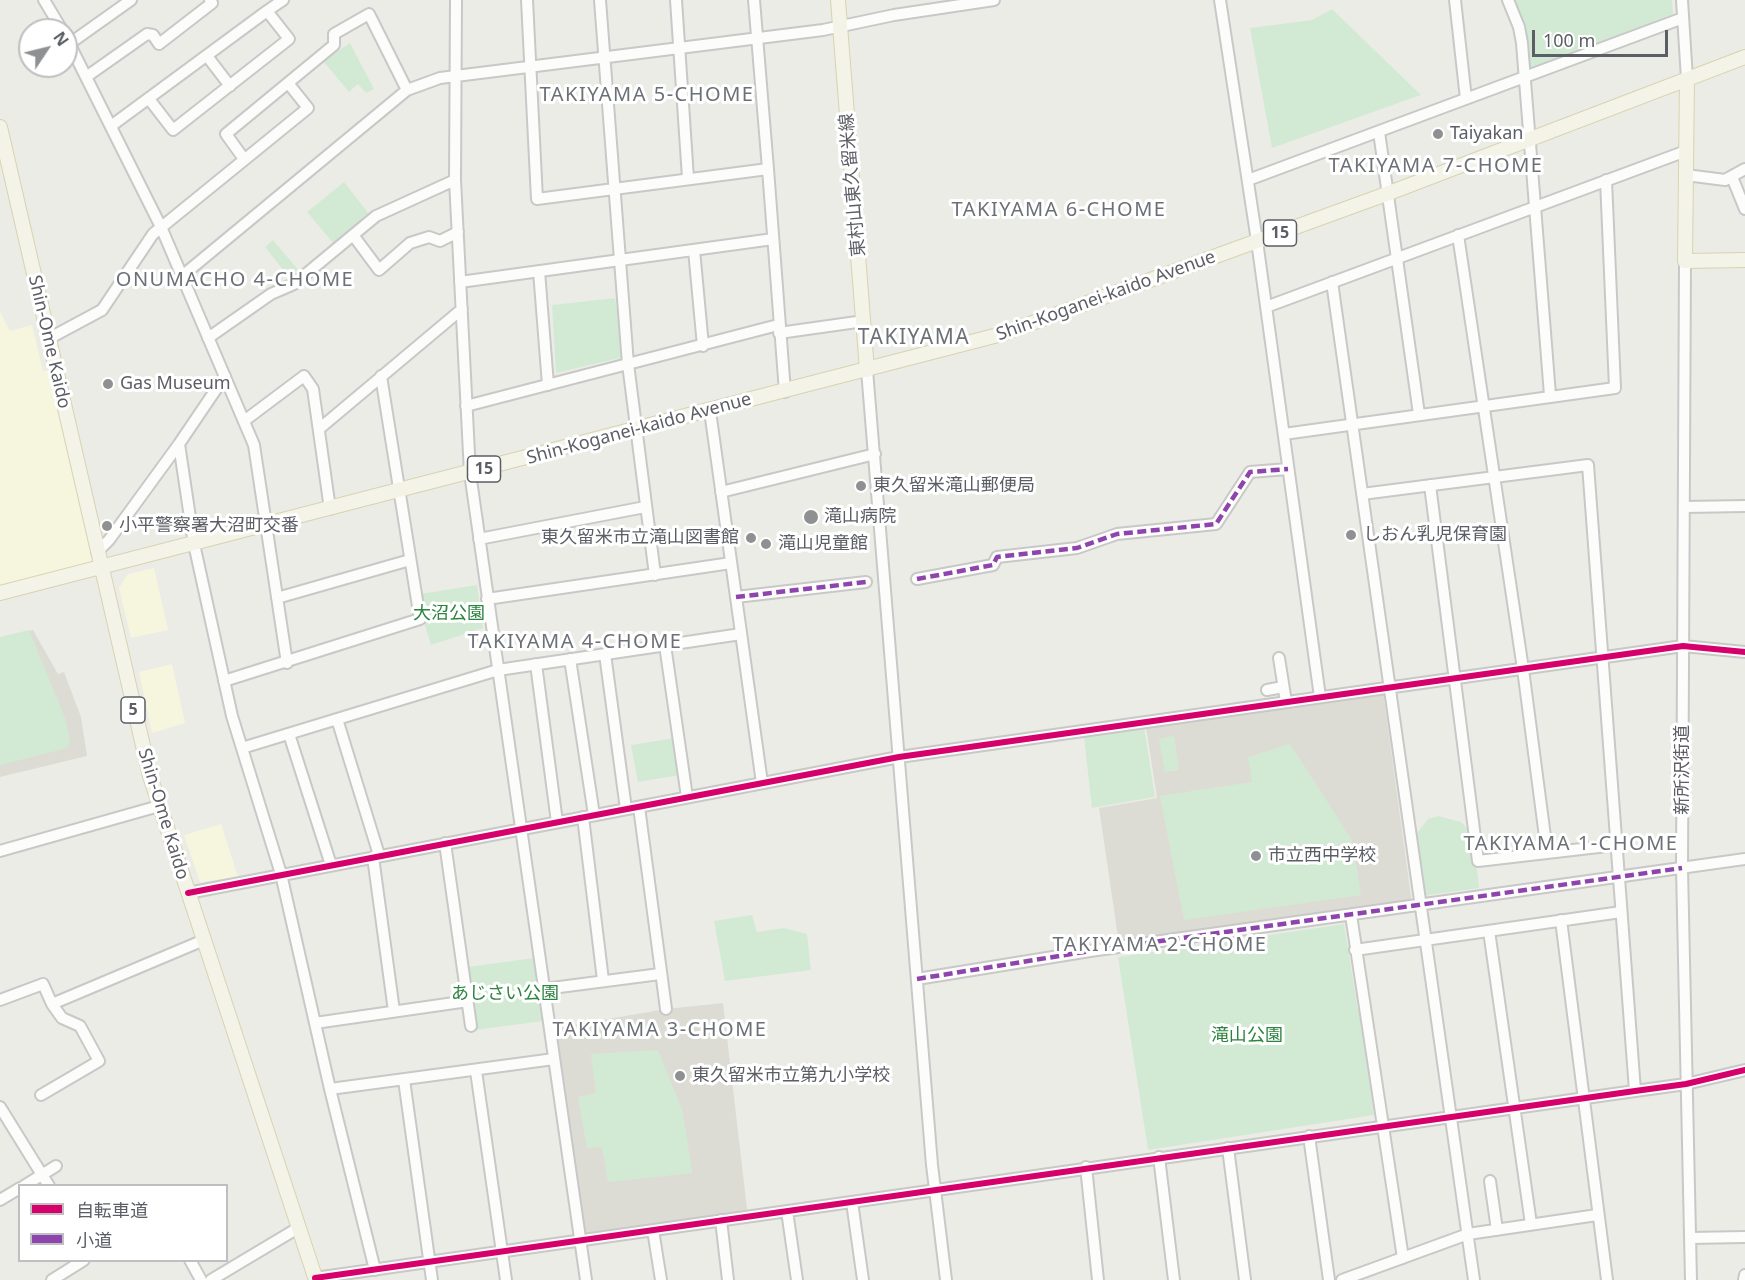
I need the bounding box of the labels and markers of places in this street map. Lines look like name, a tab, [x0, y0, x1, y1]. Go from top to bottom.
place label: Taiyakan	[1450, 123, 1523, 145]
marker: Taiyakan	[1431, 127, 1445, 141]
place label: Gas Museum	[120, 373, 231, 395]
marker: Gas Museum	[101, 377, 115, 391]
place label: 東久留米滝山郵便局	[873, 475, 1035, 497]
marker: 東久留米滝山郵便局	[854, 479, 868, 493]
place label: 滝山病院	[824, 506, 896, 528]
marker: 滝山病院	[802, 508, 820, 526]
place label: 小平警察署大沼町交番	[119, 515, 299, 537]
marker: 小平警察署大沼町交番	[100, 519, 114, 533]
place label: しおん乳児保育園	[1363, 524, 1507, 546]
place label: 東久留米市立滝山図書館	[541, 527, 739, 549]
marker: しおん乳児保育園	[1344, 528, 1358, 542]
marker: 東久留米市立滝山図書館	[744, 531, 758, 545]
place label: 滝山児童館	[778, 533, 868, 555]
marker: 滝山児童館	[759, 537, 773, 551]
place label: 市立西中学校	[1268, 845, 1376, 867]
marker: 市立西中学校	[1249, 849, 1263, 863]
place label: 東久留米市立第九小学校	[692, 1065, 890, 1087]
marker: 東久留米市立第九小学校	[673, 1069, 687, 1083]

